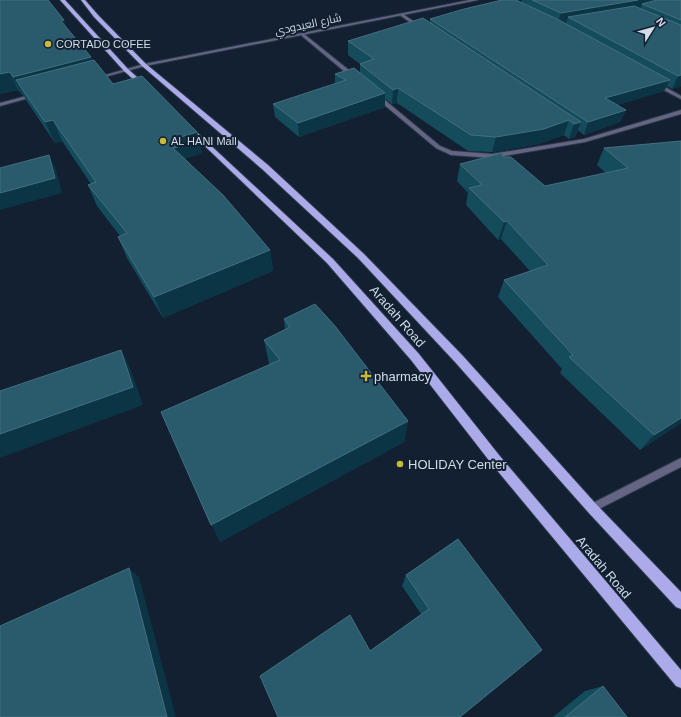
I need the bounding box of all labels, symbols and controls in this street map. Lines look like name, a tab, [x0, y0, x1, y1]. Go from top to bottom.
north arrow	[633, 8, 673, 48]
street label: شارع العيدودي	[274, 11, 343, 40]
text: N	[654, 15, 668, 29]
place label: CORTADO COFEE	[56, 38, 151, 50]
marker: CORTADO COFEE	[43, 39, 53, 49]
place label: AL HANI Mall	[171, 135, 237, 147]
marker: AL HANI Mall	[158, 136, 168, 146]
street label: Aradah Road	[367, 282, 428, 350]
place label: pharmacy	[374, 369, 432, 384]
marker: pharmacy	[361, 371, 371, 381]
place label: HOLIDAY Center	[408, 457, 507, 472]
marker: HOLIDAY Center	[395, 459, 405, 469]
street label: Aradah Road	[573, 533, 634, 601]

